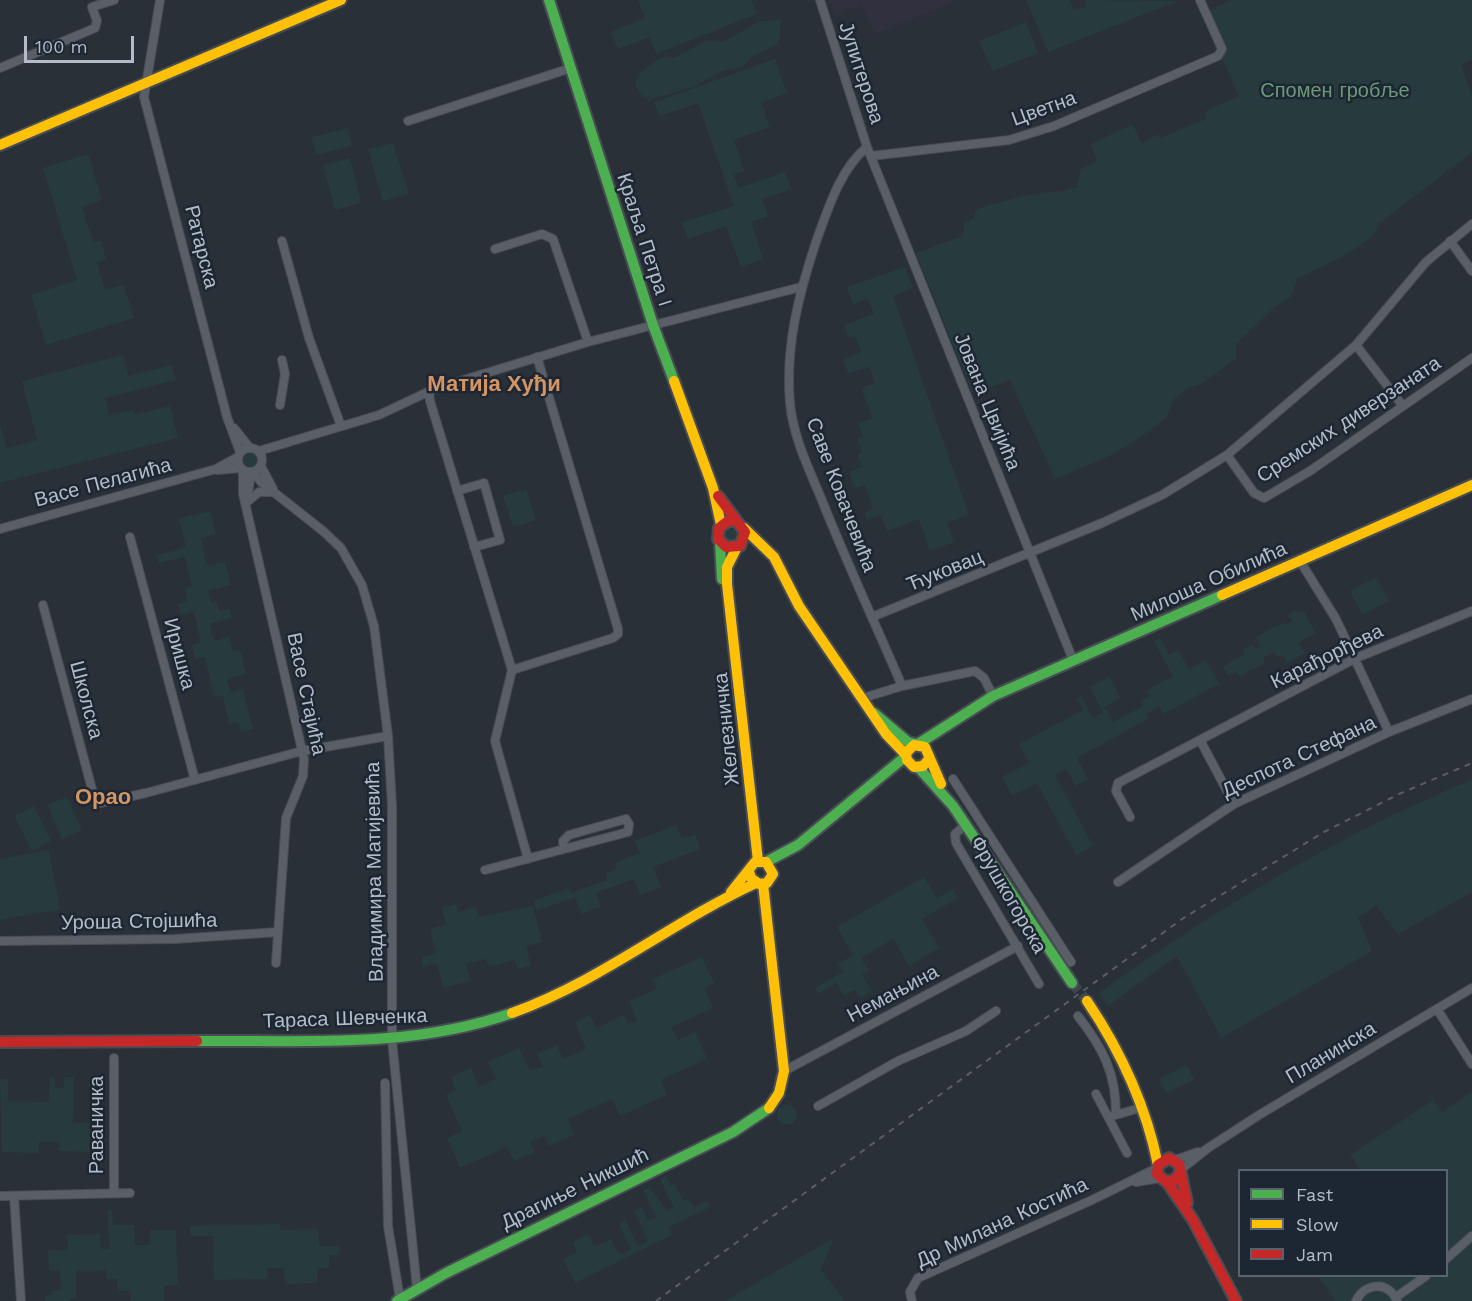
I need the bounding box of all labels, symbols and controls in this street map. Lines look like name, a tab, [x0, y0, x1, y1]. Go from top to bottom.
street label: Јупитерова	[833, 19, 889, 127]
scale bar	[27, 24, 136, 62]
text: 100 m	[35, 36, 88, 57]
park label: Спомен гробље	[1260, 79, 1410, 103]
street label: Цветна	[1008, 86, 1080, 132]
street label: Краља Петра I	[611, 170, 677, 310]
street label: Ратарска	[179, 203, 223, 291]
street label: Јована Цвијића	[949, 330, 1025, 474]
street label: Сремских диверзаната	[1253, 352, 1445, 488]
district label: Матија Хуђи	[427, 372, 561, 398]
street label: Саве Ковачевића	[800, 414, 882, 576]
street label: Васе Пелагића	[32, 453, 174, 513]
street label: Милоша Обилића	[1127, 537, 1291, 627]
street label: Ћуковац	[903, 545, 987, 597]
street label: Иришка	[158, 616, 200, 692]
street label: Карађорђева	[1267, 619, 1387, 695]
street label: Васе Стајића	[281, 630, 331, 758]
street label: Школска	[64, 658, 108, 742]
street label: Железничка	[709, 671, 745, 787]
street label: Деспота Стефана	[1218, 711, 1380, 803]
street label: Владимира Матијевића	[361, 762, 389, 982]
district label: Орао	[75, 785, 131, 811]
street label: Фрушкогорска	[965, 832, 1051, 958]
street label: Уроша Стојшића	[61, 909, 217, 935]
street label: Немањина	[843, 960, 943, 1028]
street label: Тараса Шевченка	[262, 1004, 428, 1034]
street label: Планинска	[1282, 1017, 1380, 1089]
street label: Раваничка	[85, 1076, 109, 1174]
street label: Драгиње Никшић	[497, 1143, 653, 1235]
legend	[1238, 1169, 1448, 1277]
street label: Др Милана Костића	[912, 1173, 1092, 1273]
text: Fast	[1296, 1184, 1333, 1205]
text: Slow	[1296, 1214, 1339, 1235]
text: Jam	[1296, 1244, 1333, 1265]

